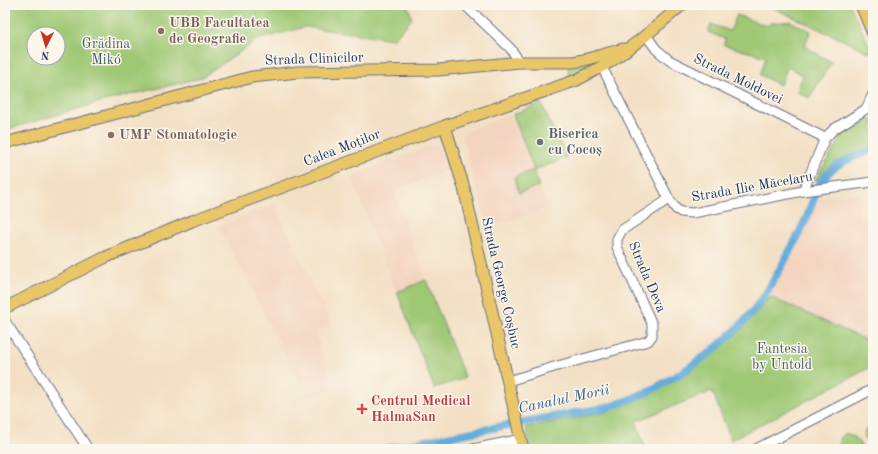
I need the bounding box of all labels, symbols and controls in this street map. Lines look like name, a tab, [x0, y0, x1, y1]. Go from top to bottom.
place label: UBB Facultatea de Geografie	[169, 16, 270, 46]
north arrow	[26, 26, 66, 66]
marker: UBB Facultatea de Geografie	[156, 26, 166, 36]
park label: Grădina Mikó	[82, 37, 130, 67]
text: N	[40, 49, 50, 60]
street label: Strada Clinicilor	[264, 50, 364, 68]
street label: Strada Moldovei	[691, 51, 785, 107]
street label: Calea Moților	[302, 127, 383, 169]
place label: Biserica cu Cocoș	[548, 127, 602, 157]
place label: UMF Stomatologie	[119, 128, 237, 142]
marker: UMF Stomatologie	[106, 130, 116, 140]
marker: Biserica cu Cocoș	[535, 137, 545, 147]
street label: Strada Ilie Măcelaru	[690, 169, 814, 205]
street label: Strada George Coșbuc	[479, 216, 523, 350]
street label: Strada Deva	[626, 239, 668, 315]
park label: Fantesia by Untold	[752, 342, 812, 372]
water label: Canalul Morii	[517, 383, 611, 417]
place label: Centrul Medical HalmaSan	[371, 394, 470, 424]
marker: Centrul Medical HalmaSan	[356, 403, 368, 415]

